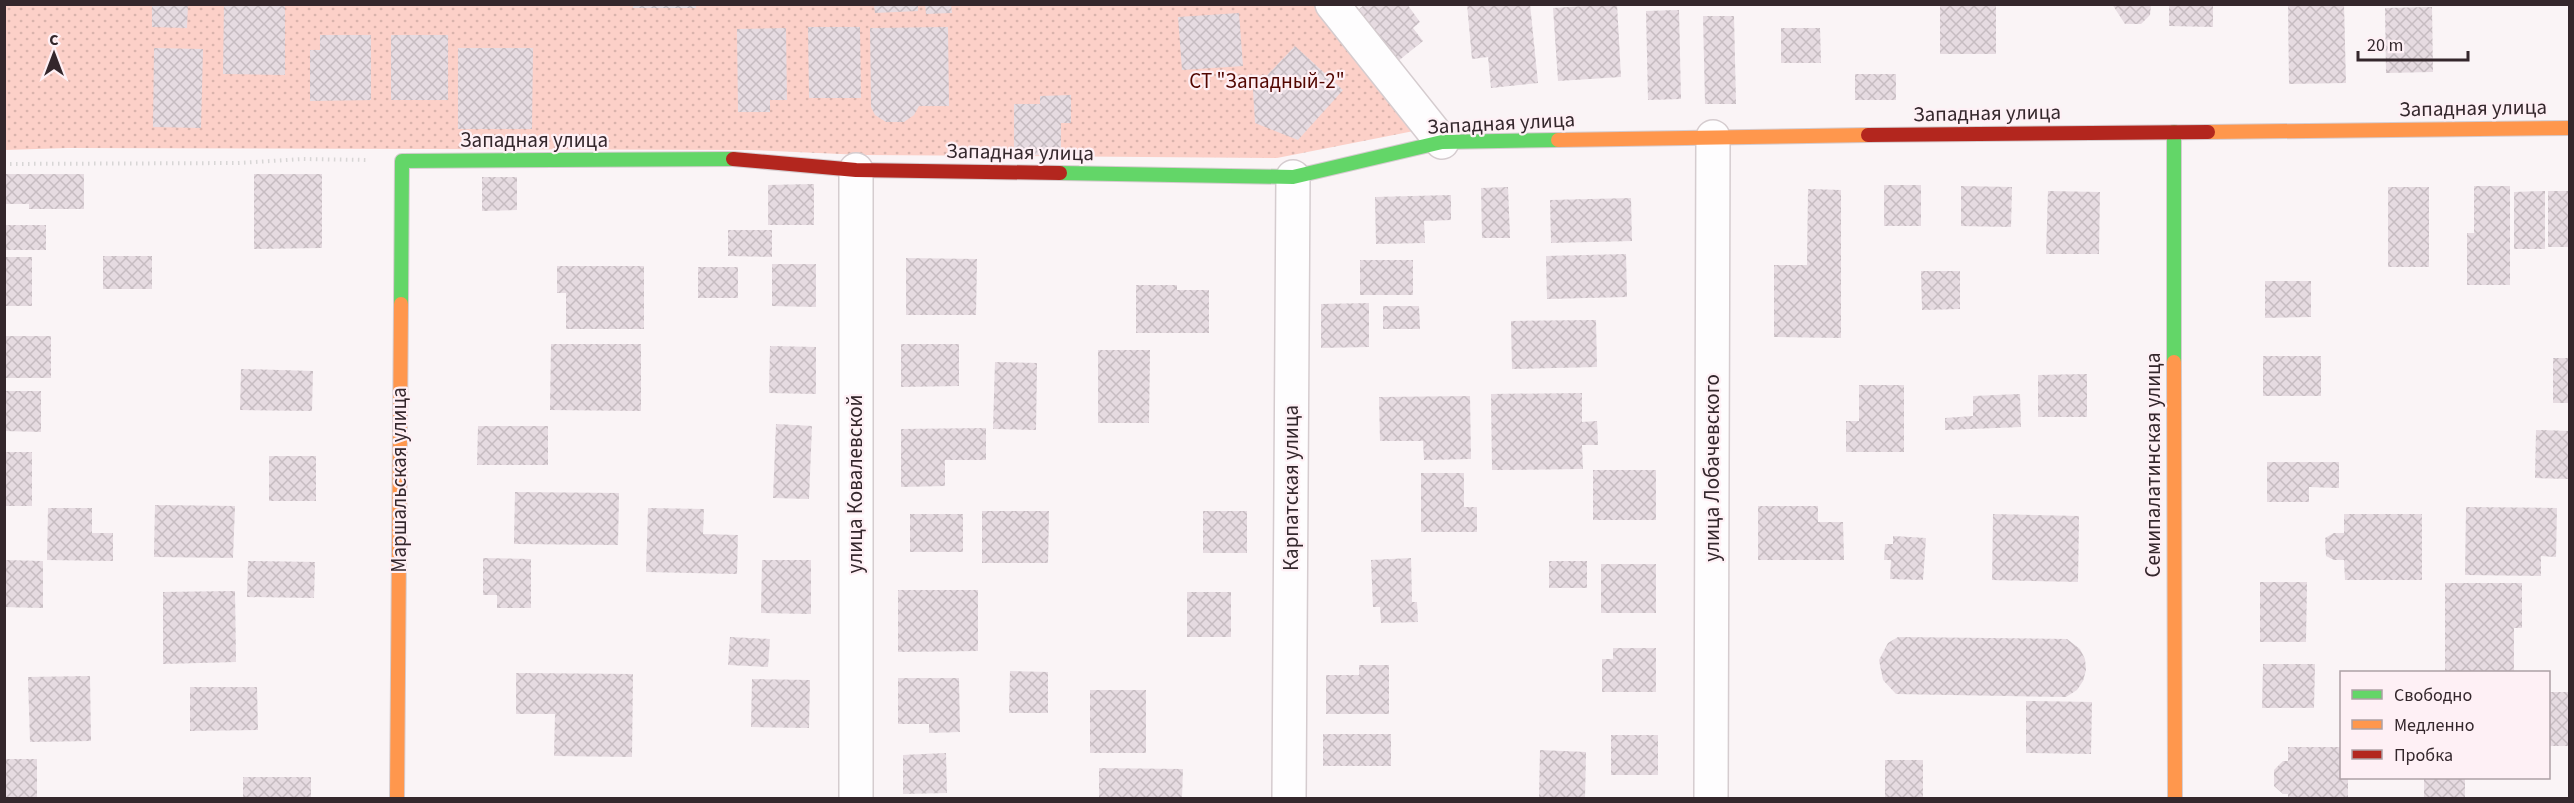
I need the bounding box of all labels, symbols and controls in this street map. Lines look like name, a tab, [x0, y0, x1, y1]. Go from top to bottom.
north arrow	[24, 24, 84, 84]
scale bar	[2358, 24, 2468, 62]
text: С	[49, 29, 59, 51]
text: 20 m	[2367, 33, 2403, 58]
park label: СТ "Западный-2"	[1189, 66, 1345, 96]
street label: Западная улица	[2399, 92, 2547, 124]
street label: Западная улица	[1913, 97, 2061, 129]
street label: Западная улица	[1426, 104, 1576, 142]
street label: Западная улица	[460, 125, 608, 155]
street label: Западная улица	[946, 136, 1094, 168]
street label: Семипалатинская улица	[2138, 353, 2168, 577]
street label: улица Лобачевского	[1697, 374, 1727, 562]
street label: Маршальская улица	[384, 387, 414, 573]
street label: улица Ковалевской	[840, 395, 870, 573]
street label: Карпатская улица	[1276, 405, 1306, 571]
legend	[2340, 671, 2550, 779]
text: Свободно	[2394, 683, 2472, 708]
text: Медленно	[2394, 713, 2474, 738]
text: Пробка	[2394, 743, 2453, 768]

